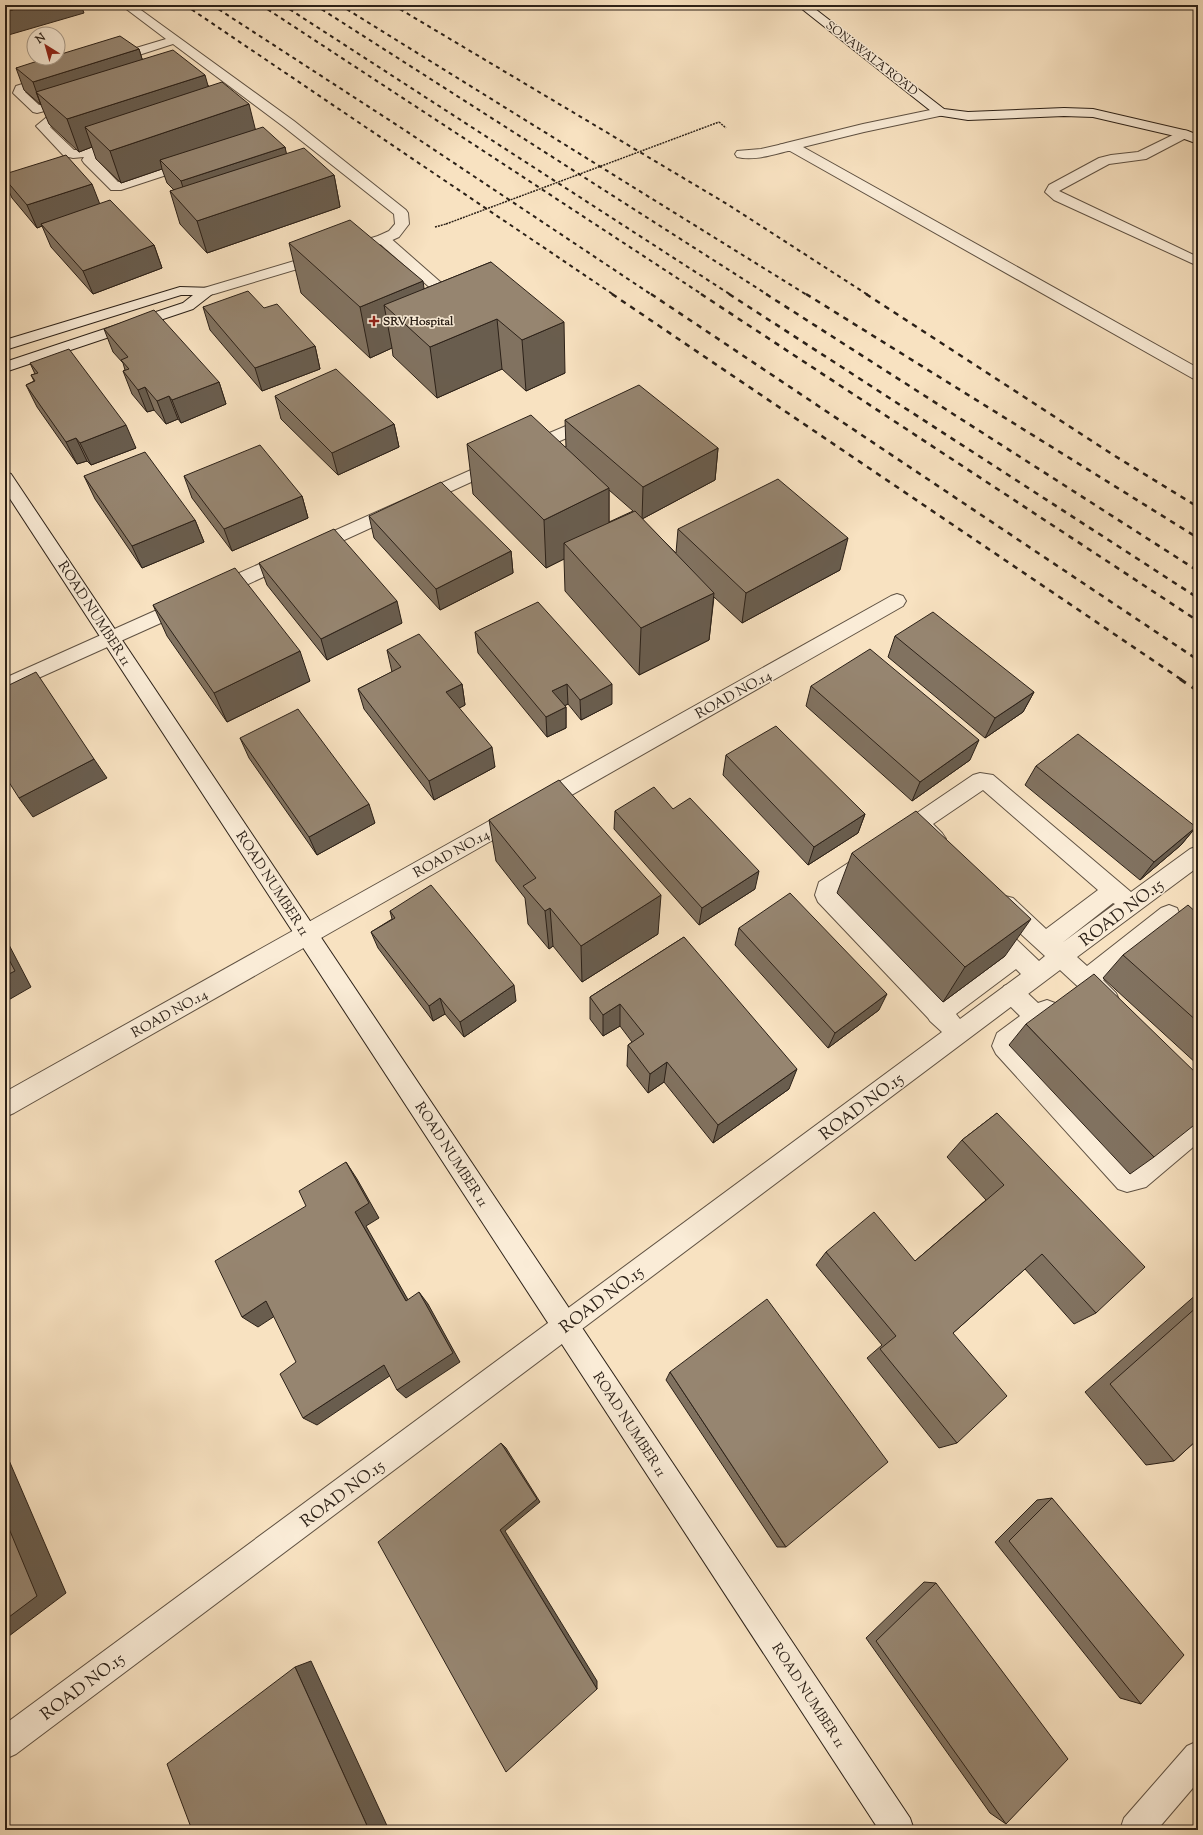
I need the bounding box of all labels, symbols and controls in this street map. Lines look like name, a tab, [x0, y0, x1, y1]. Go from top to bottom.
street label: SONAWALA ROAD	[821, 17, 921, 101]
north arrow	[26, 26, 66, 66]
text: N	[31, 30, 49, 48]
place label: SRV Hospital	[383, 313, 454, 331]
marker: SRV Hospital	[368, 315, 380, 327]
street label: ROAD NUMBER 11	[52, 558, 135, 671]
street label: ROAD NO.14	[692, 667, 776, 725]
street label: ROAD NO.14	[410, 826, 494, 884]
street label: ROAD NUMBER 11	[230, 828, 313, 941]
street label: ROAD NO.15	[1075, 874, 1169, 953]
street label: ROAD NO.14	[128, 986, 212, 1044]
street label: ROAD NO.15	[815, 1068, 909, 1147]
street label: ROAD NUMBER 11	[409, 1099, 492, 1212]
street label: ROAD NO.15	[555, 1261, 649, 1340]
street label: ROAD NUMBER 11	[587, 1369, 670, 1482]
street label: ROAD NO.15	[296, 1455, 390, 1534]
street label: ROAD NUMBER 11	[766, 1640, 849, 1753]
street label: ROAD NO.15	[36, 1648, 130, 1727]

